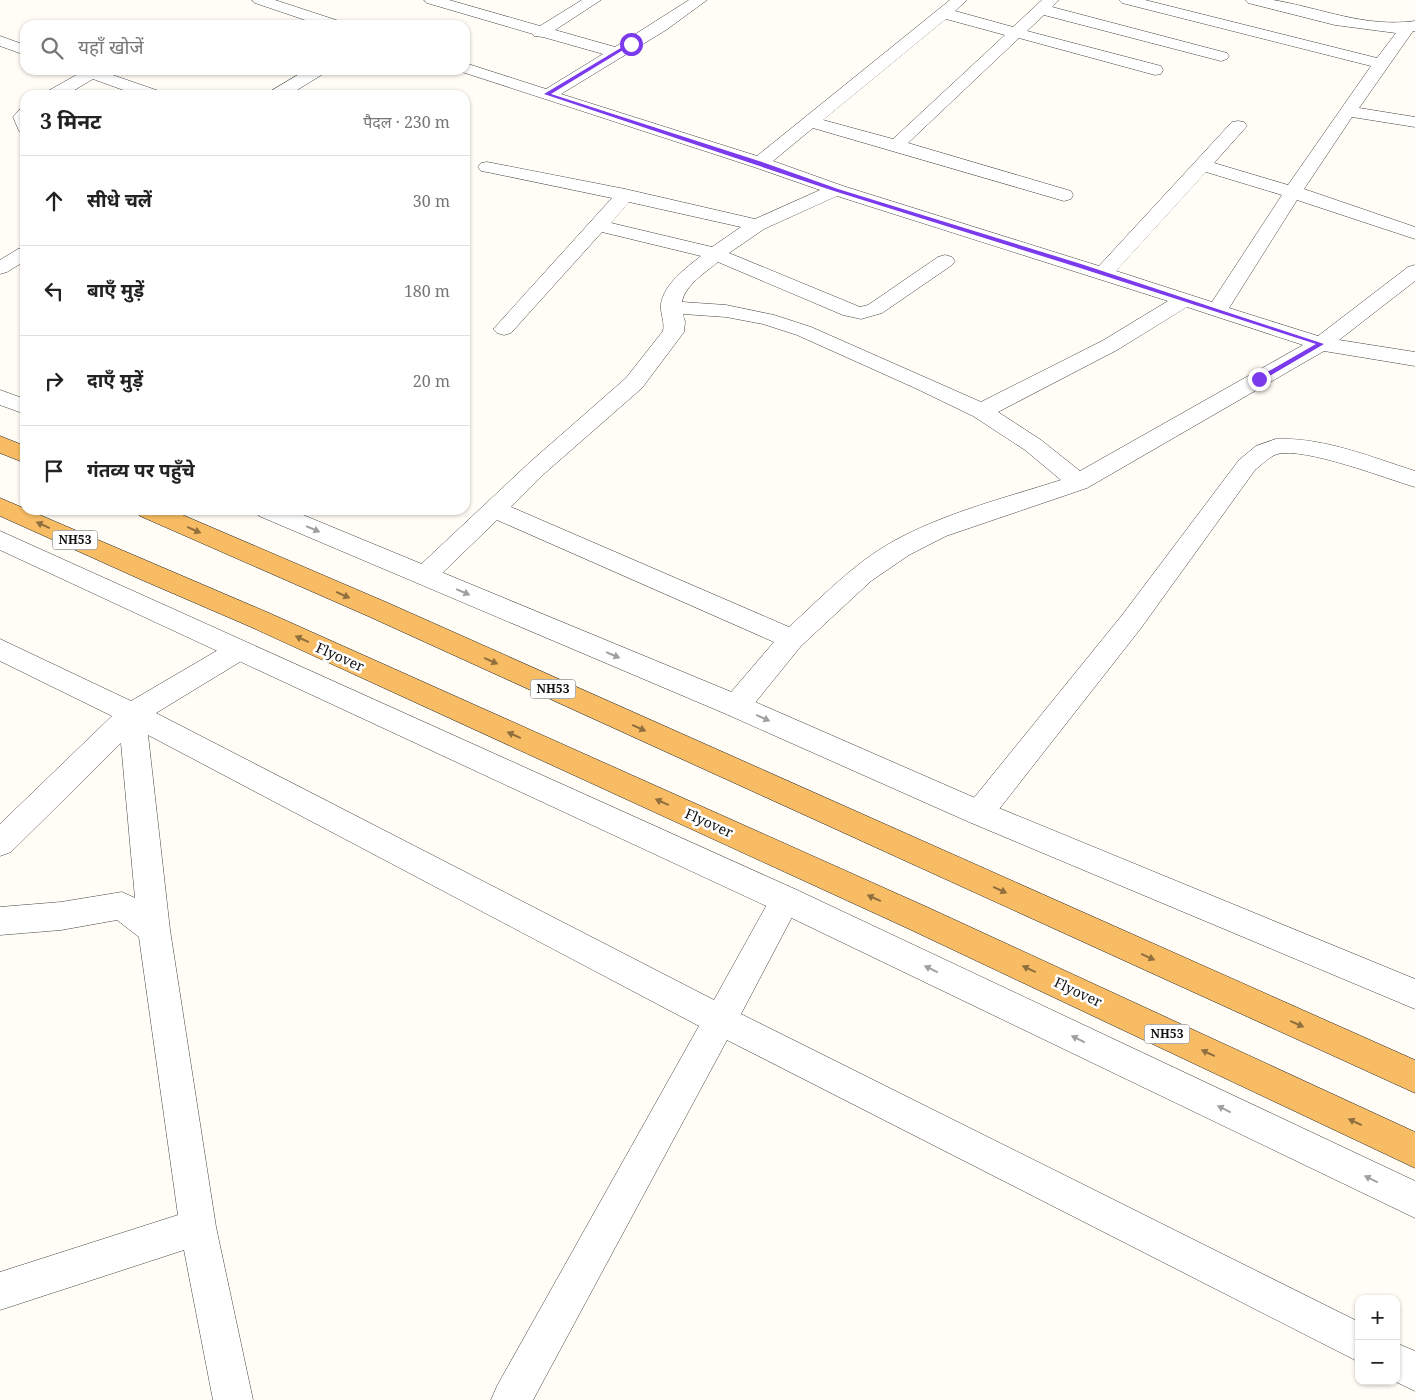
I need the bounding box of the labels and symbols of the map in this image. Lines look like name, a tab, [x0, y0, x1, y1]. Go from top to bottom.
route start	[620, 33, 643, 56]
route end	[1248, 368, 1271, 391]
one-way arrow	[35, 521, 50, 529]
one-way arrow	[306, 525, 321, 533]
one-way arrow	[187, 526, 201, 534]
road number: NH53	[52, 530, 98, 550]
one-way arrow	[456, 589, 470, 597]
one-way arrow	[336, 591, 350, 599]
one-way arrow	[295, 635, 309, 643]
street label: Flyover	[313, 638, 368, 676]
one-way arrow	[606, 651, 620, 659]
one-way arrow	[484, 657, 498, 665]
road number: NH53	[530, 680, 576, 699]
one-way arrow	[756, 714, 770, 722]
one-way arrow	[632, 724, 646, 732]
one-way arrow	[507, 731, 521, 739]
one-way arrow	[655, 798, 669, 806]
street label: Flyover	[682, 804, 737, 842]
one-way arrow	[993, 887, 1007, 895]
one-way arrow	[867, 893, 881, 901]
one-way arrow	[1141, 953, 1155, 961]
one-way arrow	[924, 964, 938, 972]
one-way arrow	[1022, 965, 1036, 973]
street label: Flyover	[1051, 972, 1106, 1011]
one-way arrow	[1290, 1020, 1304, 1028]
road number: NH53	[1144, 1024, 1190, 1044]
one-way arrow	[1071, 1034, 1085, 1042]
one-way arrow	[1201, 1049, 1215, 1057]
one-way arrow	[1217, 1104, 1232, 1113]
one-way arrow	[1348, 1118, 1362, 1126]
one-way arrow	[1364, 1174, 1378, 1182]

